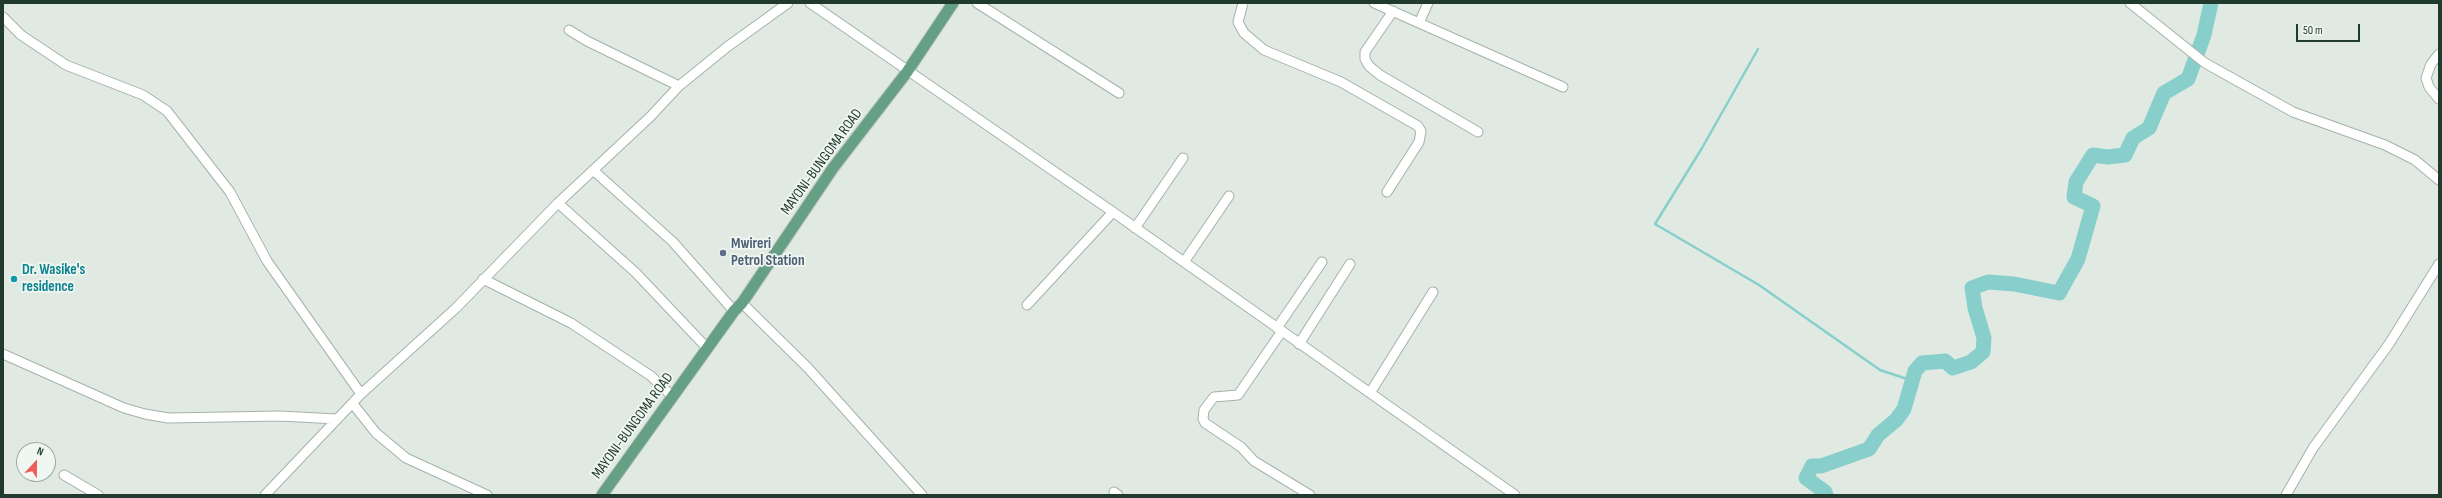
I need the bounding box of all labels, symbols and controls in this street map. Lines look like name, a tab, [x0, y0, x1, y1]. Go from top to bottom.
scale bar	[2298, 16, 2362, 42]
text: 50 m	[2303, 23, 2323, 38]
street label: MAYONI-BUNGOMA ROAD	[778, 106, 866, 218]
place label: Mwireri Petrol Station	[731, 235, 805, 270]
marker: Mwireri Petrol Station	[718, 248, 728, 258]
place label: Dr. Wasike's residence	[22, 261, 85, 296]
marker: Dr. Wasike's residence	[9, 274, 19, 284]
street label: MAYONI-BUNGOMA ROAD	[589, 370, 677, 482]
north arrow	[16, 442, 56, 482]
text: N	[35, 444, 45, 458]

